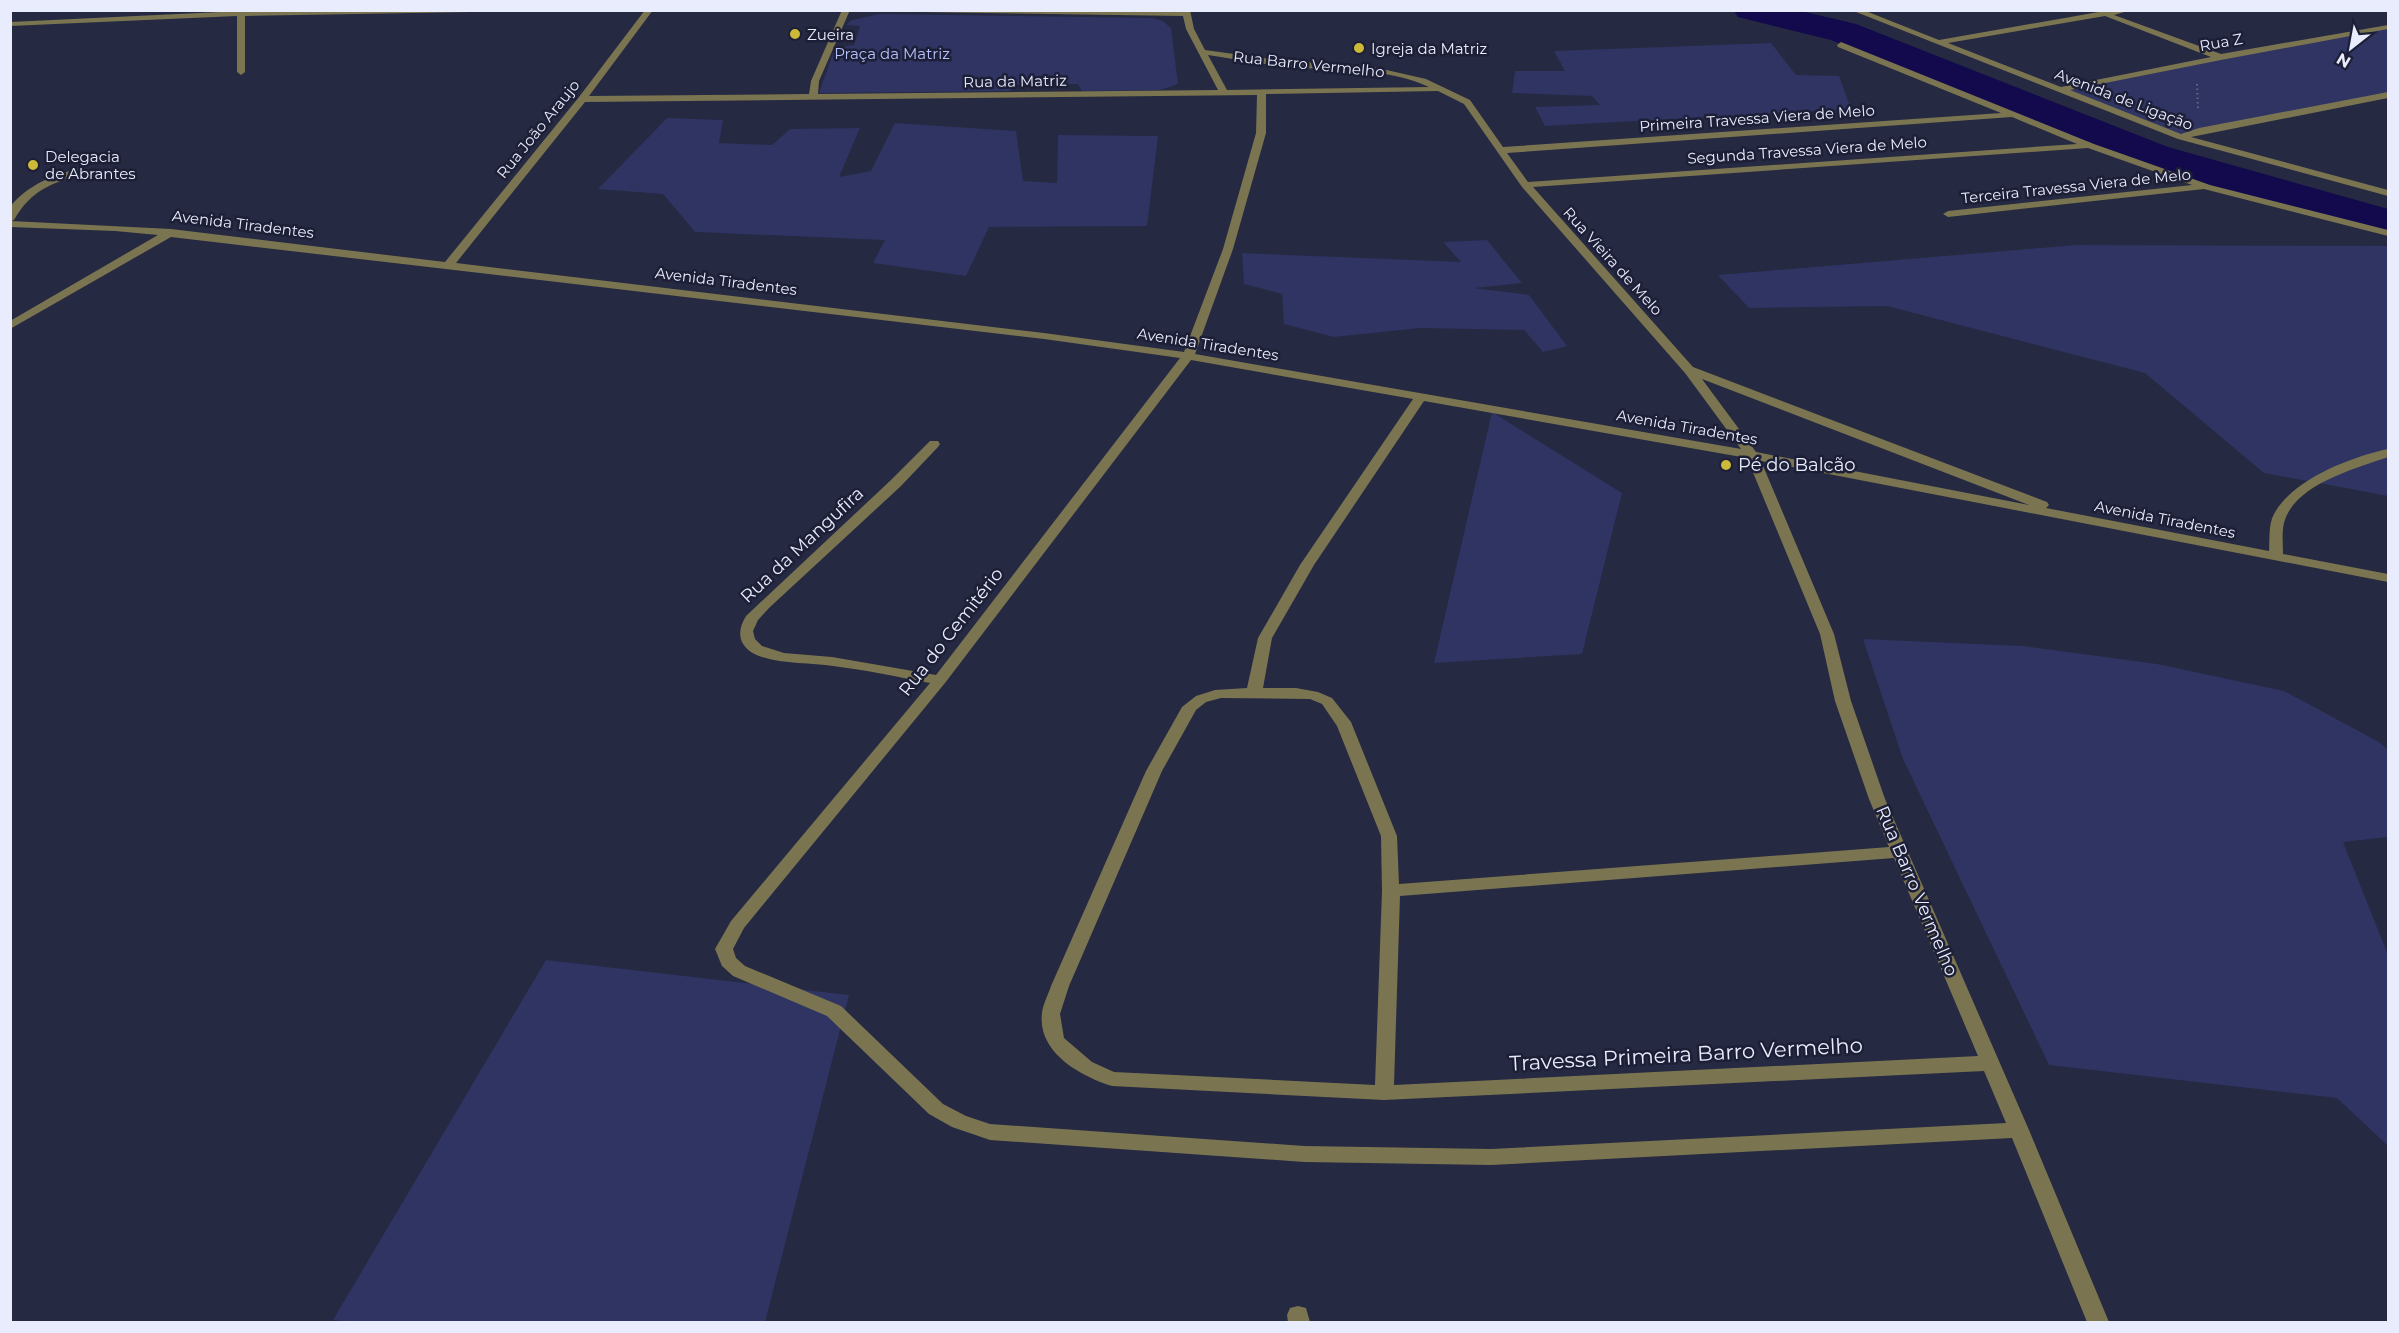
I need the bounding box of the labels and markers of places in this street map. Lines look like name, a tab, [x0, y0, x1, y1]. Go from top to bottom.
place label: Zueira	[807, 25, 854, 44]
marker: Zueira	[788, 27, 802, 41]
place label: Igreja da Matriz	[1371, 39, 1488, 58]
marker: Igreja da Matriz	[1352, 41, 1366, 55]
place label: Delegacia de Abrantes	[45, 147, 136, 183]
marker: Delegacia de Abrantes	[26, 158, 40, 172]
place label: Pé do Balcão	[1738, 454, 1856, 476]
marker: Pé do Balcão	[1719, 458, 1733, 472]

